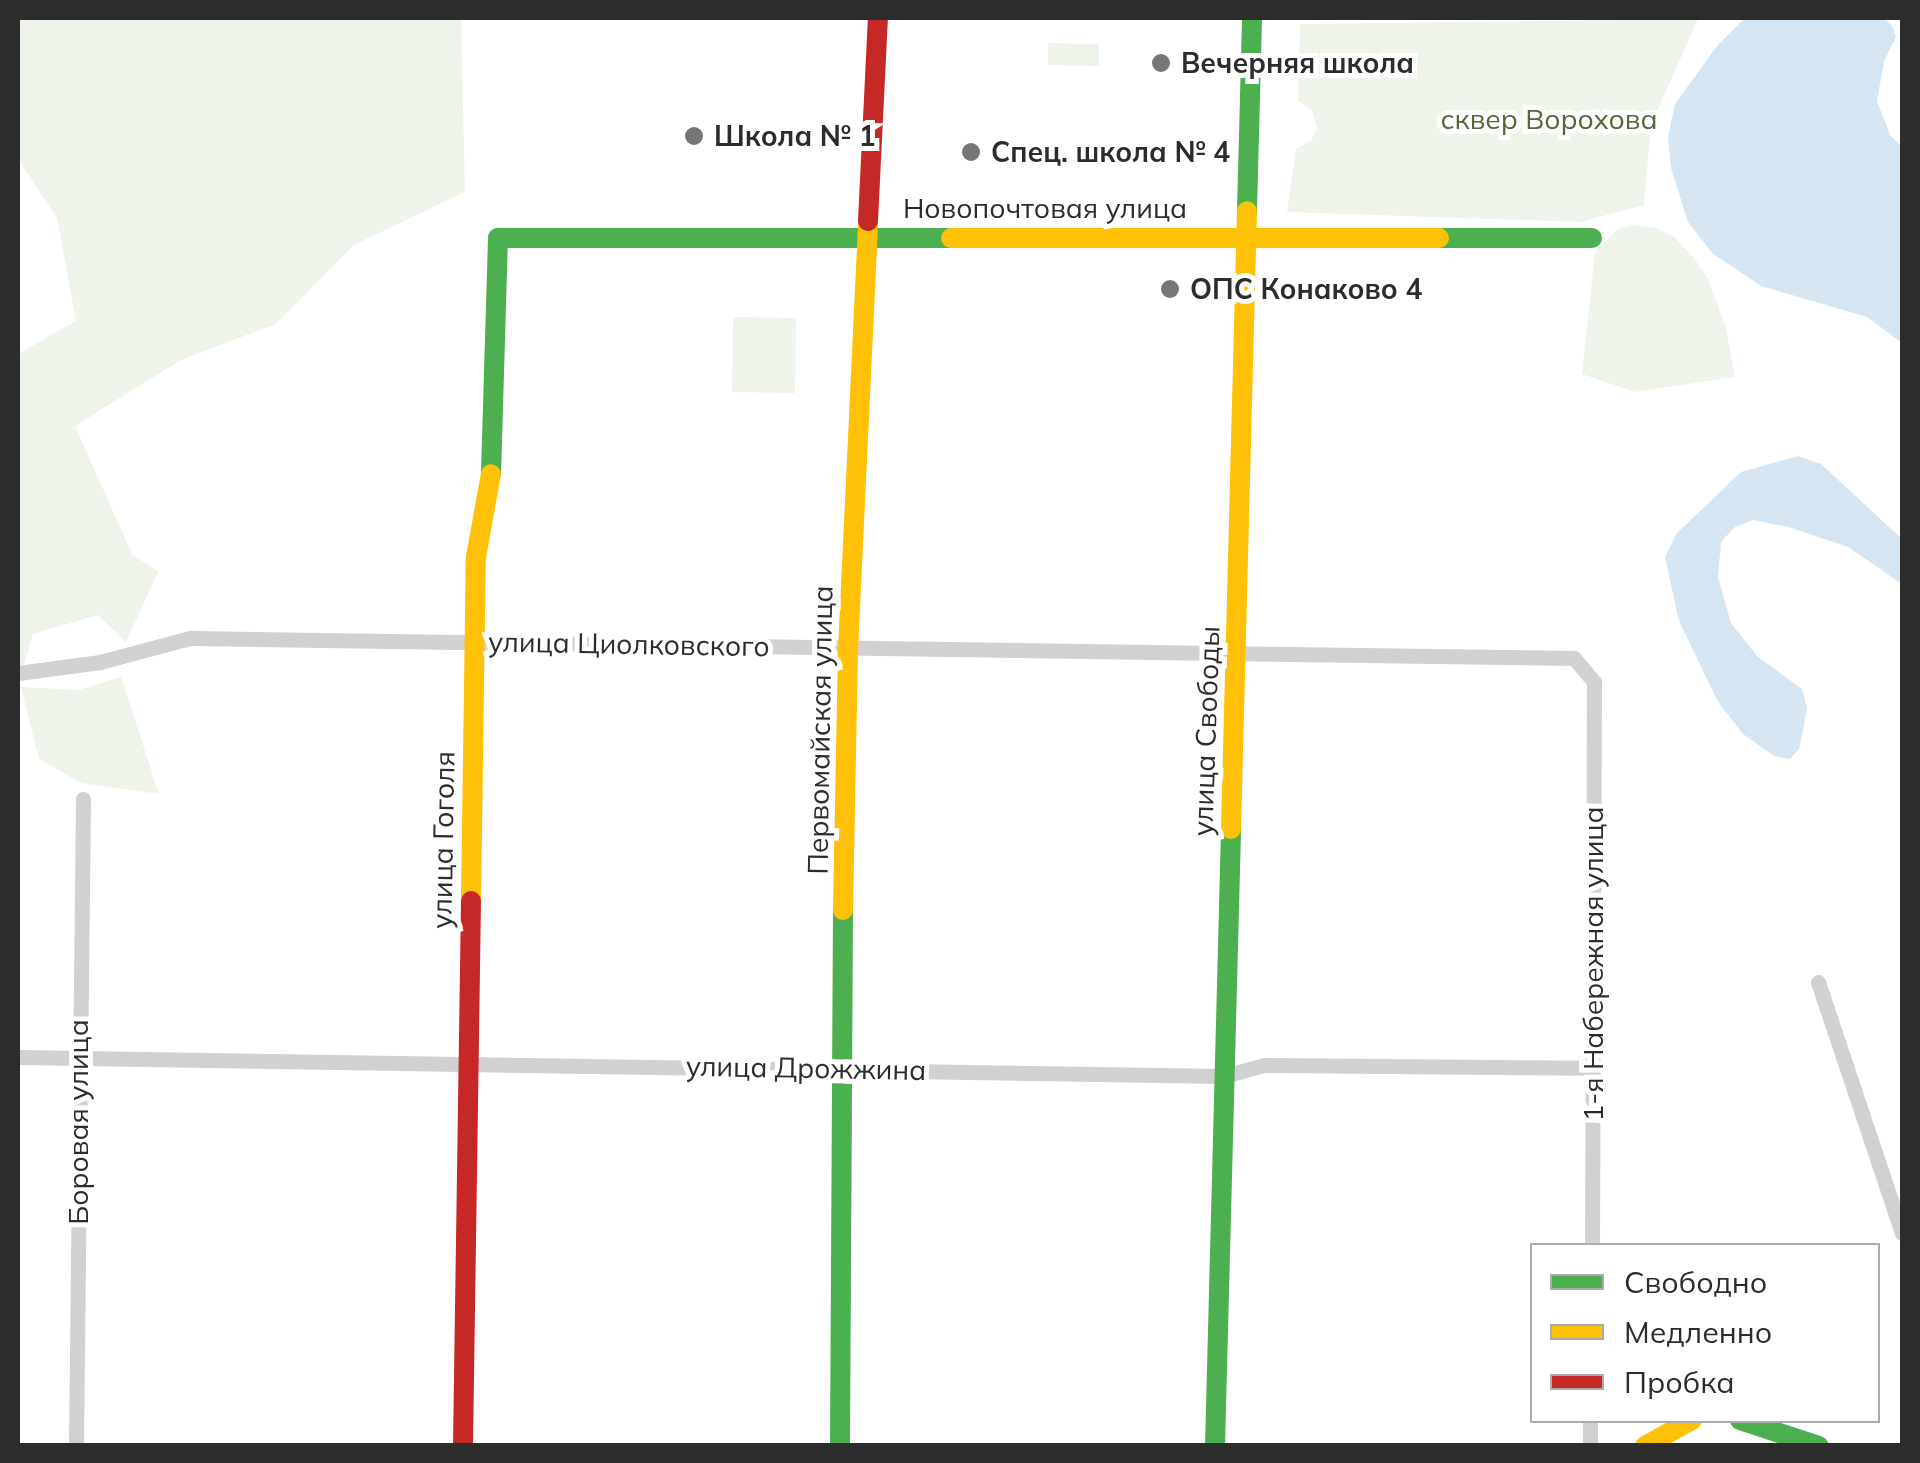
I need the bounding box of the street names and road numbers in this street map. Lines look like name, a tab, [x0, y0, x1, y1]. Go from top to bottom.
street label: Новопочтовая улица	[903, 191, 1187, 225]
street label: Первомайская улица	[801, 585, 839, 875]
street label: улица Циолковского	[488, 625, 770, 663]
street label: улица Свободы	[1186, 625, 1226, 837]
street label: улица Гоголя	[425, 751, 461, 929]
street label: 1-я Набережная улица	[1576, 806, 1610, 1122]
street label: Боровая улица	[61, 1019, 95, 1225]
street label: улица Дрожжина	[686, 1049, 926, 1087]

